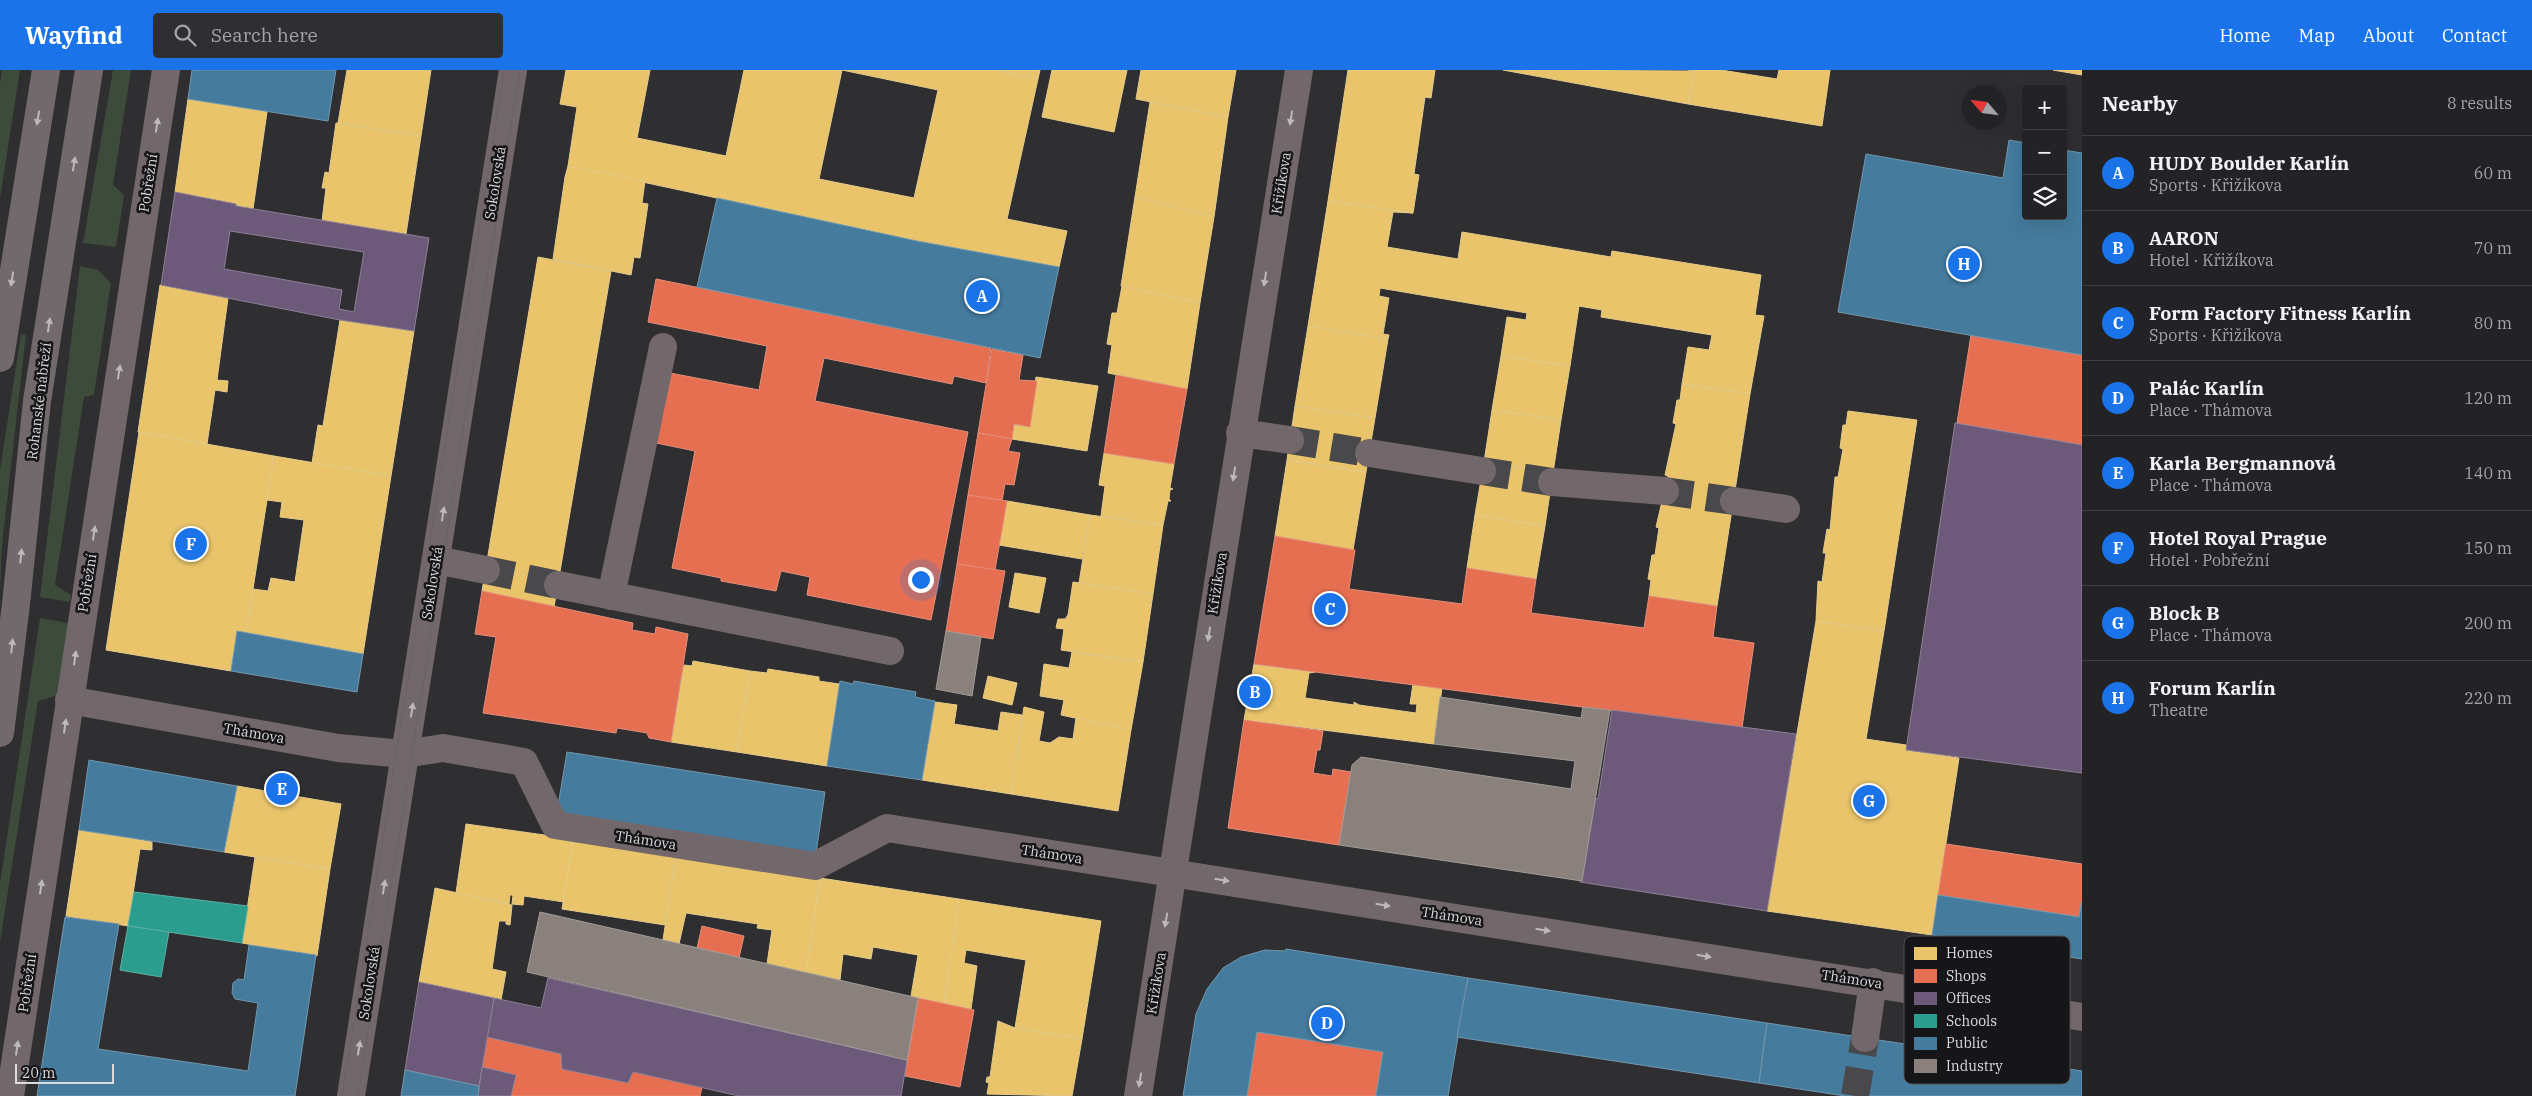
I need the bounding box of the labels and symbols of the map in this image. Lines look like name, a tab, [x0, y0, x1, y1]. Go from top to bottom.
north arrow	[1962, 85, 2007, 130]
one-way arrow	[34, 110, 42, 126]
one-way arrow	[1287, 110, 1295, 126]
one-way arrow	[154, 117, 162, 133]
street label: Sokolovská	[480, 145, 510, 221]
street label: Křižíkova	[1267, 150, 1295, 215]
street label: Pobřežní	[135, 153, 161, 213]
one-way arrow	[70, 156, 78, 172]
pin: H	[1948, 245, 1980, 283]
one-way arrow	[8, 271, 16, 287]
one-way arrow	[1261, 271, 1269, 287]
pin: A	[966, 277, 998, 315]
one-way arrow	[45, 317, 53, 333]
street label: Rohanské nábřeží	[23, 341, 55, 461]
one-way arrow	[115, 364, 123, 380]
one-way arrow	[1230, 466, 1238, 482]
one-way arrow	[439, 506, 447, 522]
one-way arrow	[91, 524, 99, 540]
pin: F	[175, 525, 207, 563]
street label: Sokolovská	[417, 545, 447, 621]
one-way arrow	[17, 547, 25, 563]
street label: Křižíkova	[1203, 550, 1231, 615]
street label: Pobřežní	[74, 553, 100, 613]
your location	[908, 567, 934, 593]
pin: C	[1314, 590, 1346, 628]
one-way arrow	[1205, 627, 1213, 643]
one-way arrow	[8, 638, 16, 654]
one-way arrow	[72, 650, 80, 666]
pin: B	[1239, 673, 1271, 711]
one-way arrow	[408, 701, 416, 717]
one-way arrow	[62, 718, 70, 734]
street label: Thámova	[222, 719, 286, 747]
pin: E	[266, 770, 298, 808]
pin: G	[1853, 782, 1885, 820]
street label: Thámova	[614, 826, 678, 854]
street label: Thámova	[1020, 840, 1084, 868]
one-way arrow	[1215, 876, 1231, 884]
one-way arrow	[38, 879, 46, 895]
one-way arrow	[381, 879, 389, 895]
one-way arrow	[1375, 902, 1391, 910]
street label: Thámova	[1420, 902, 1484, 930]
one-way arrow	[1162, 912, 1170, 928]
one-way arrow	[1536, 927, 1552, 935]
legend	[1904, 936, 2070, 1084]
text: Homes	[1946, 944, 1993, 962]
street label: Sokolovská	[354, 945, 384, 1021]
street label: Křižíkova	[1142, 950, 1170, 1015]
one-way arrow	[1696, 952, 1712, 960]
street label: Pobřežní	[14, 953, 40, 1013]
street label: Thámova	[1820, 965, 1884, 993]
text: Shops	[1946, 967, 1986, 985]
text: Offices	[1946, 989, 1991, 1007]
pin: D	[1311, 1004, 1343, 1042]
text: Schools	[1946, 1012, 1997, 1030]
text: Public	[1946, 1034, 1988, 1052]
one-way arrow	[14, 1039, 22, 1055]
one-way arrow	[355, 1039, 363, 1055]
text: Industry	[1946, 1057, 2003, 1075]
scale bar	[15, 1061, 114, 1084]
one-way arrow	[1136, 1073, 1144, 1089]

